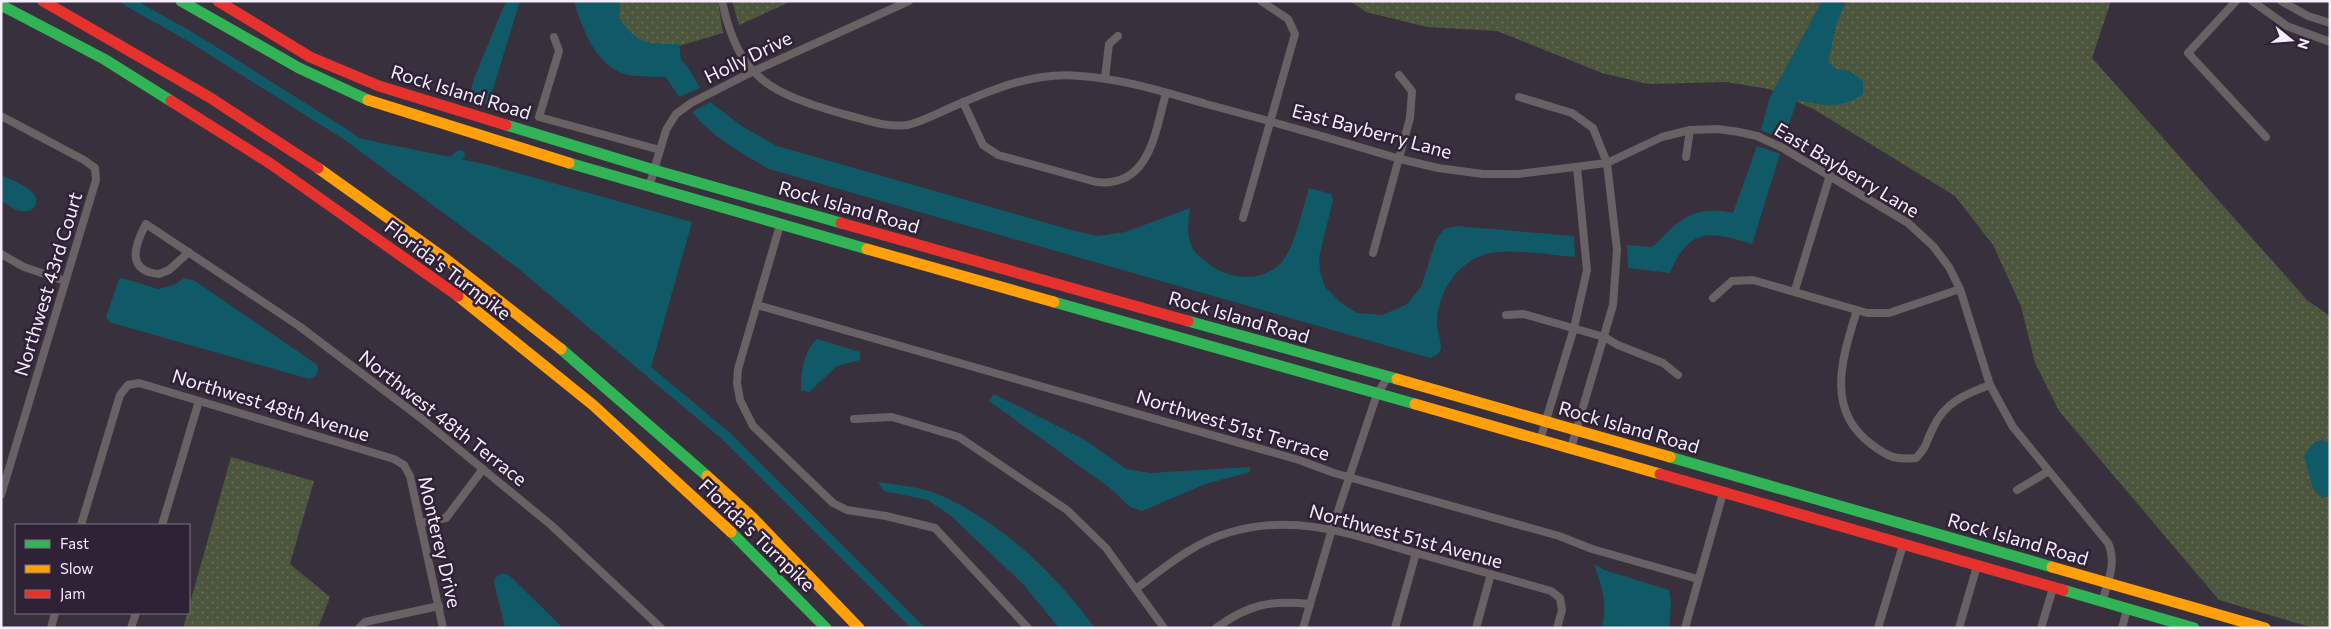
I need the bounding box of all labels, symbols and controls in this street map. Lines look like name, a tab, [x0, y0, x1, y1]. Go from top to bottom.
north arrow	[2266, 15, 2316, 65]
street label: Holly Drive	[700, 25, 795, 88]
text: N	[2294, 36, 2314, 51]
street label: Rock Island Road	[388, 59, 534, 124]
street label: East Bayberry Lane	[1290, 98, 1455, 163]
street label: East Bayberry Lane	[1771, 117, 1924, 222]
street label: Rock Island Road	[776, 175, 922, 238]
street label: Northwest 43rd Court	[9, 189, 87, 379]
street label: Florida's Turnpike	[381, 215, 516, 325]
street label: Rock Island Road	[1166, 285, 1312, 348]
street label: Northwest 48th Terrace	[355, 345, 532, 490]
street label: Northwest 48th Avenue	[170, 364, 373, 446]
street label: Northwest 51st Terrace	[1134, 384, 1333, 465]
street label: Rock Island Road	[1556, 395, 1702, 458]
street label: Florida's Turnpike	[695, 473, 820, 596]
street label: Monterey Drive	[414, 474, 467, 610]
street label: Northwest 51st Avenue	[1307, 499, 1505, 572]
street label: Rock Island Road	[1945, 507, 2091, 570]
legend	[15, 524, 190, 614]
text: Fast	[60, 534, 89, 552]
text: Slow	[60, 559, 93, 577]
text: Jam	[60, 584, 85, 602]

